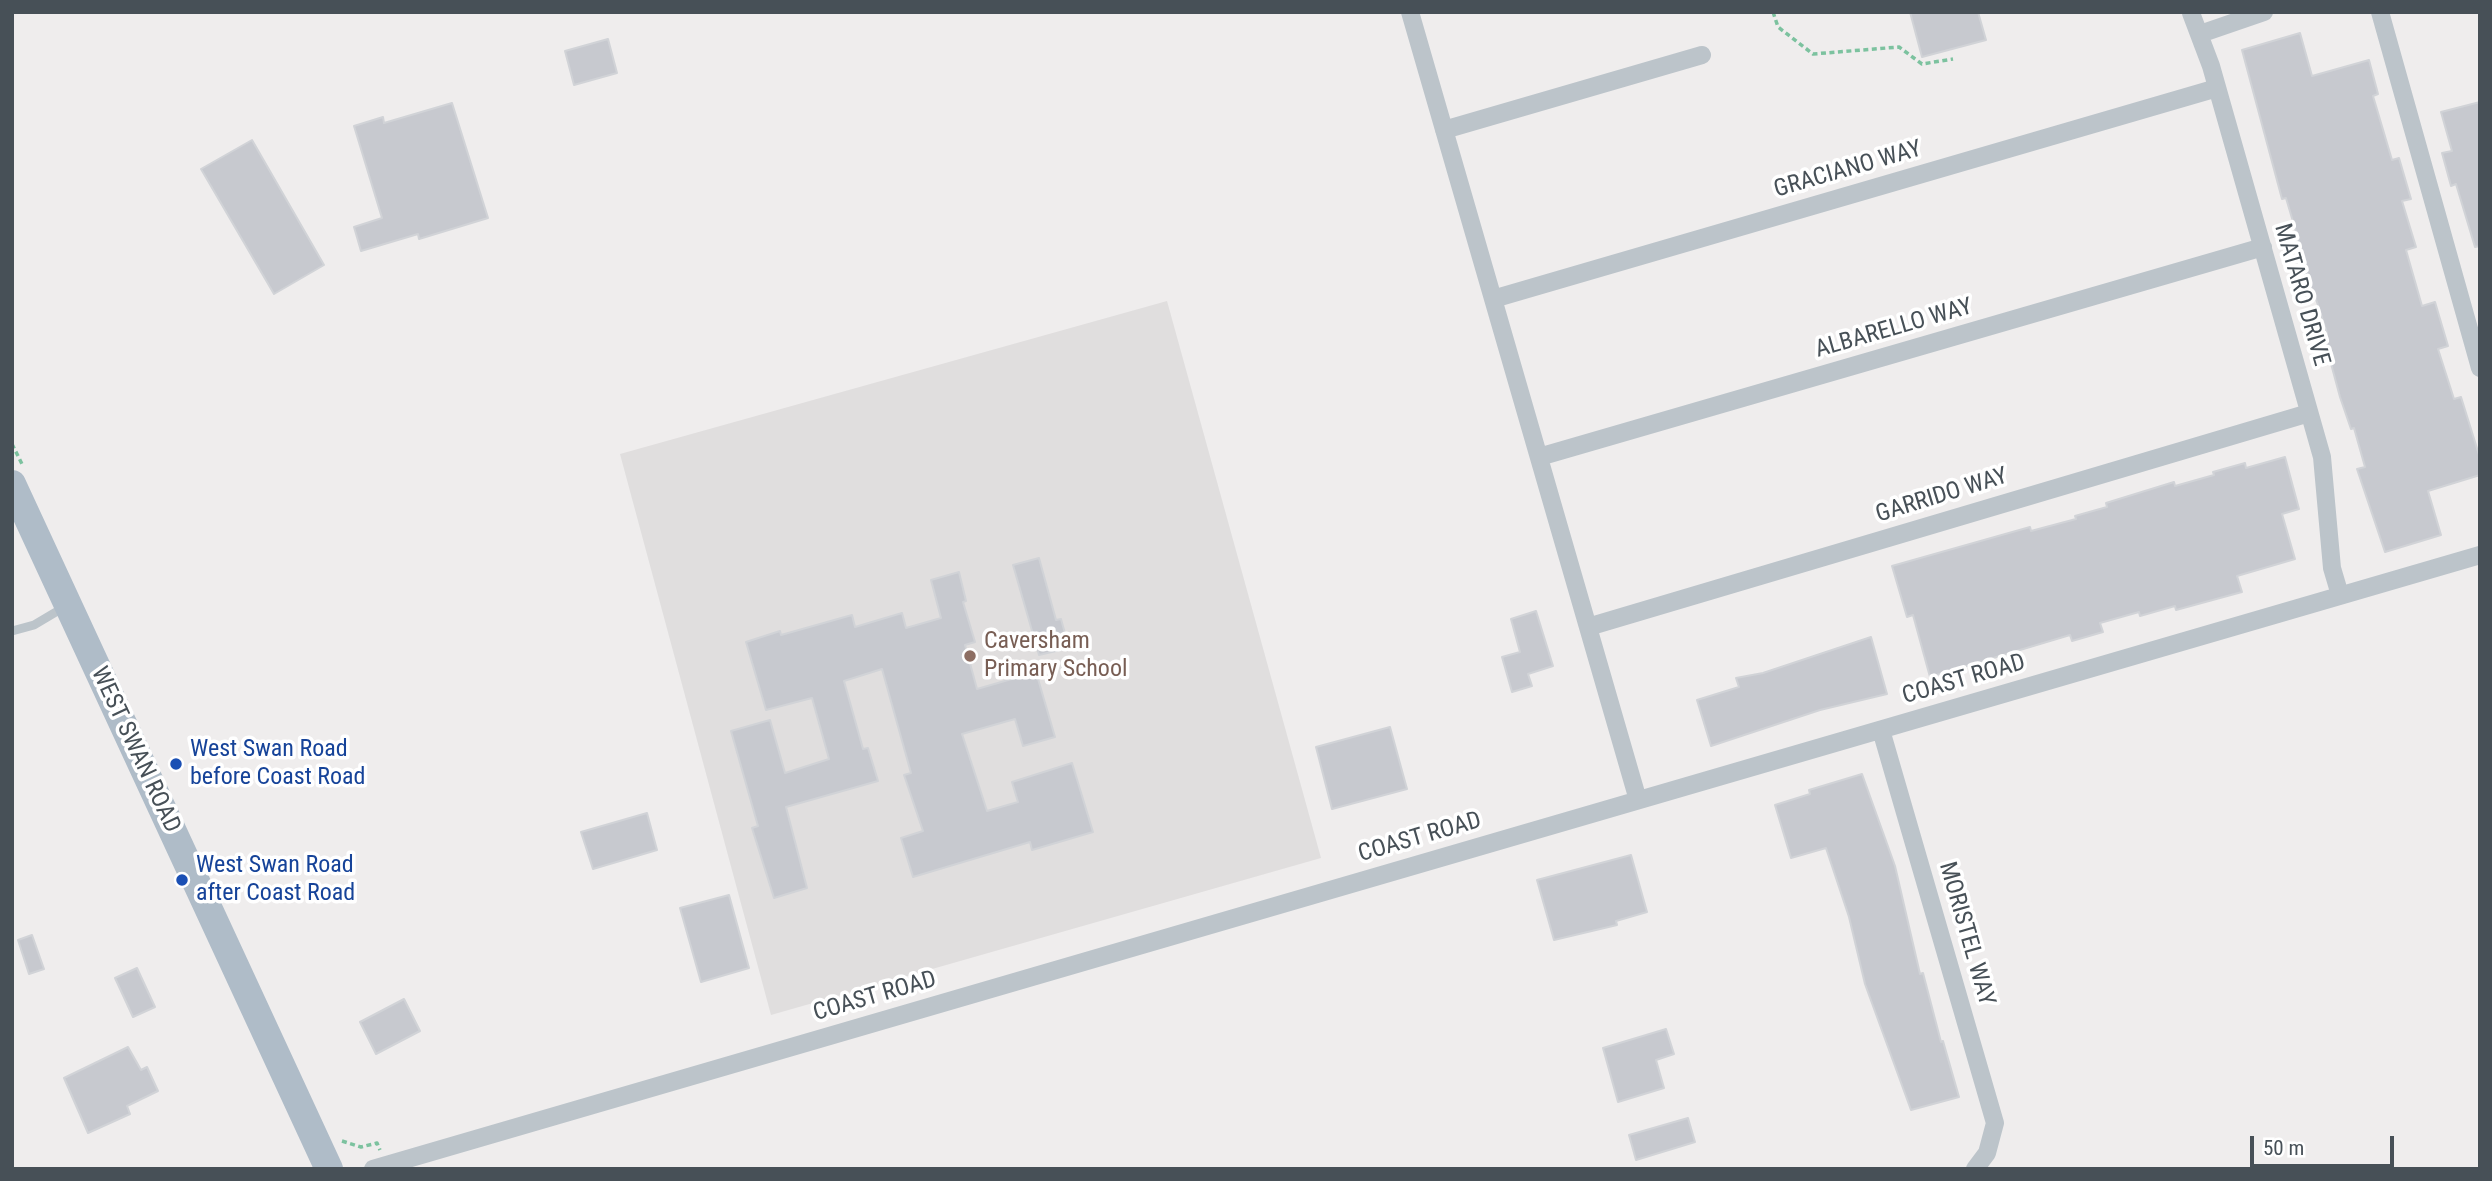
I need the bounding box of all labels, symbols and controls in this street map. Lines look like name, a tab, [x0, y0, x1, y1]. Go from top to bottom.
street label: GRACIANO WAY	[1771, 135, 1925, 205]
street label: MATARO DRIVE	[2267, 221, 2335, 369]
street label: ALBARELLO WAY	[1812, 293, 1976, 365]
street label: GARRIDO WAY	[1873, 462, 2011, 530]
place label: Caversham Primary School	[984, 628, 1127, 684]
marker: Caversham Primary School	[962, 648, 978, 664]
street label: COAST ROAD	[1899, 649, 2029, 711]
street label: WEST SWAN ROAD	[84, 663, 186, 837]
place label: West Swan Road before Coast Road	[190, 736, 365, 792]
marker: West Swan Road before Coast Road	[168, 756, 184, 772]
street label: COAST ROAD	[1355, 807, 1485, 869]
place label: West Swan Road after Coast Road	[196, 852, 355, 908]
street label: MORISTEL WAY	[1932, 859, 2000, 1009]
marker: West Swan Road after Coast Road	[174, 872, 190, 888]
street label: COAST ROAD	[810, 966, 940, 1028]
scale bar	[2254, 1122, 2398, 1166]
text: 50 m	[2263, 1136, 2304, 1160]

